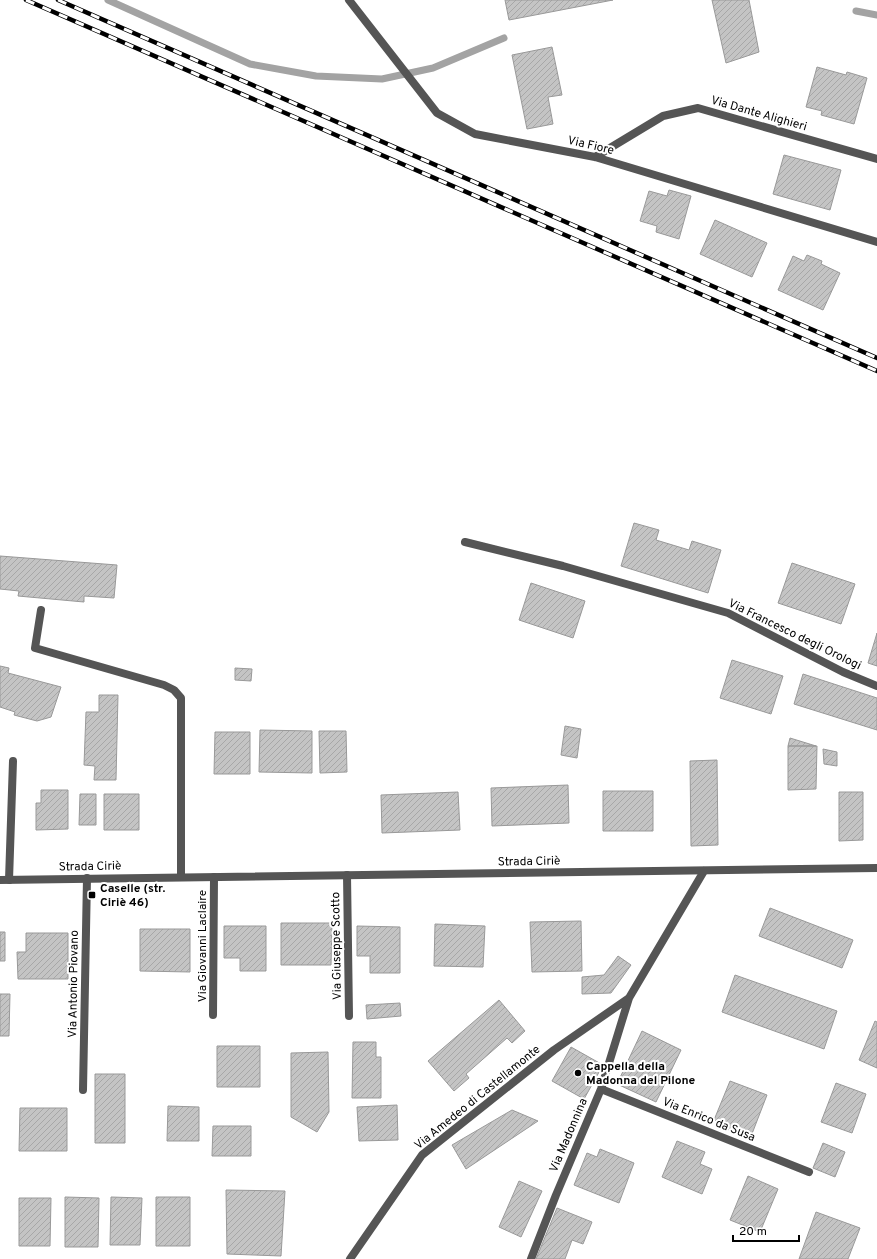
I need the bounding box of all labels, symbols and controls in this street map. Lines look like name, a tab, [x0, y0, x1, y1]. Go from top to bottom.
street label: Via Dante Alighieri	[709, 93, 809, 135]
street label: Via Fiore	[566, 133, 616, 159]
street label: Via Francesco degli Orologi	[725, 596, 864, 674]
street label: Strada Ciriè	[497, 853, 561, 871]
street label: Strada Ciriè	[58, 858, 122, 876]
place label: Caselle (str. Ciriè 46)	[100, 881, 166, 911]
marker: Caselle (str. Ciriè 46)	[87, 890, 97, 900]
street label: Via Giovanni Laclaire	[195, 890, 211, 1002]
street label: Via Giuseppe Scotto	[328, 891, 346, 1000]
street label: Via Antonio Piovano	[65, 930, 83, 1038]
street label: Via Amedeo di Castellamonte	[411, 1042, 544, 1154]
place label: Cappella della Madonna del Pilone	[586, 1059, 696, 1089]
marker: Cappella della Madonna del Pilone	[573, 1068, 583, 1078]
street label: Via Enrico da Susa	[660, 1094, 757, 1146]
street label: Via Madonnina	[546, 1096, 592, 1175]
scale bar	[733, 1217, 799, 1243]
text: 20 m	[739, 1224, 767, 1240]

